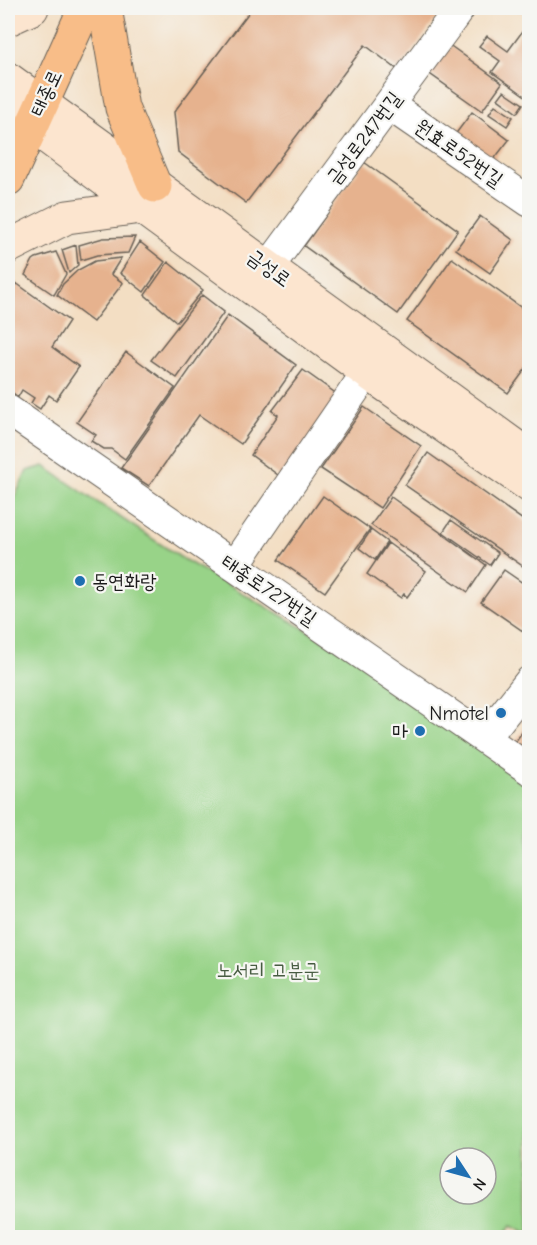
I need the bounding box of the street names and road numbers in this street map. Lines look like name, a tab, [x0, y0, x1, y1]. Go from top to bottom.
street label: 태종로	[25, 66, 67, 120]
street label: 금성로247번길	[322, 87, 406, 189]
street label: 원효로52번길	[411, 114, 507, 192]
street label: 금성로	[243, 245, 295, 291]
street label: 태종로727번길	[217, 550, 321, 630]

